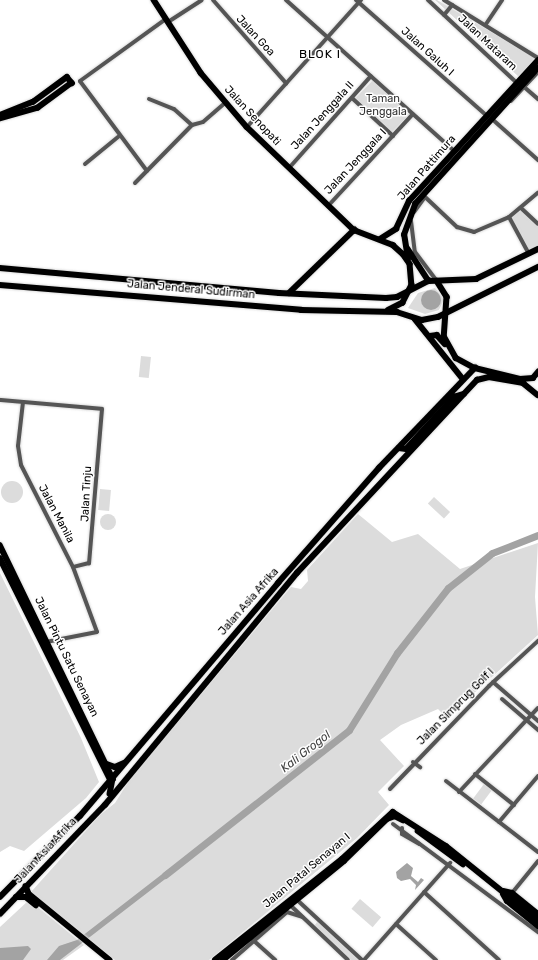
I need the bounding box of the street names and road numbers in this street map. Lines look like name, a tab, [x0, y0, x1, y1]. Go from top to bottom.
street label: Jalan Mataram	[455, 12, 519, 74]
street label: Jalan Goa	[233, 13, 277, 59]
street label: Jalan Galuh I	[398, 25, 456, 79]
street label: Jalan Jenggala II	[289, 79, 357, 153]
street label: Jalan Senopati	[221, 83, 283, 149]
street label: Jalan Jenggala I	[322, 127, 390, 197]
street label: Jalan Pattimura	[395, 133, 459, 203]
street label: Jalan Jenderal Sudirman	[126, 278, 256, 302]
street label: Jalan Tinju	[79, 466, 95, 522]
street label: Jalan Manila	[35, 483, 77, 545]
street label: Jalan Asia Afrika	[216, 565, 282, 639]
street label: Jalan Pintu Satu Senayan	[31, 595, 101, 719]
street label: Jalan Simprug Golf I	[415, 666, 497, 748]
street label: Jalan Asia Afrika	[12, 815, 80, 887]
street label: Jalan Patal Senayan I	[261, 831, 353, 911]

